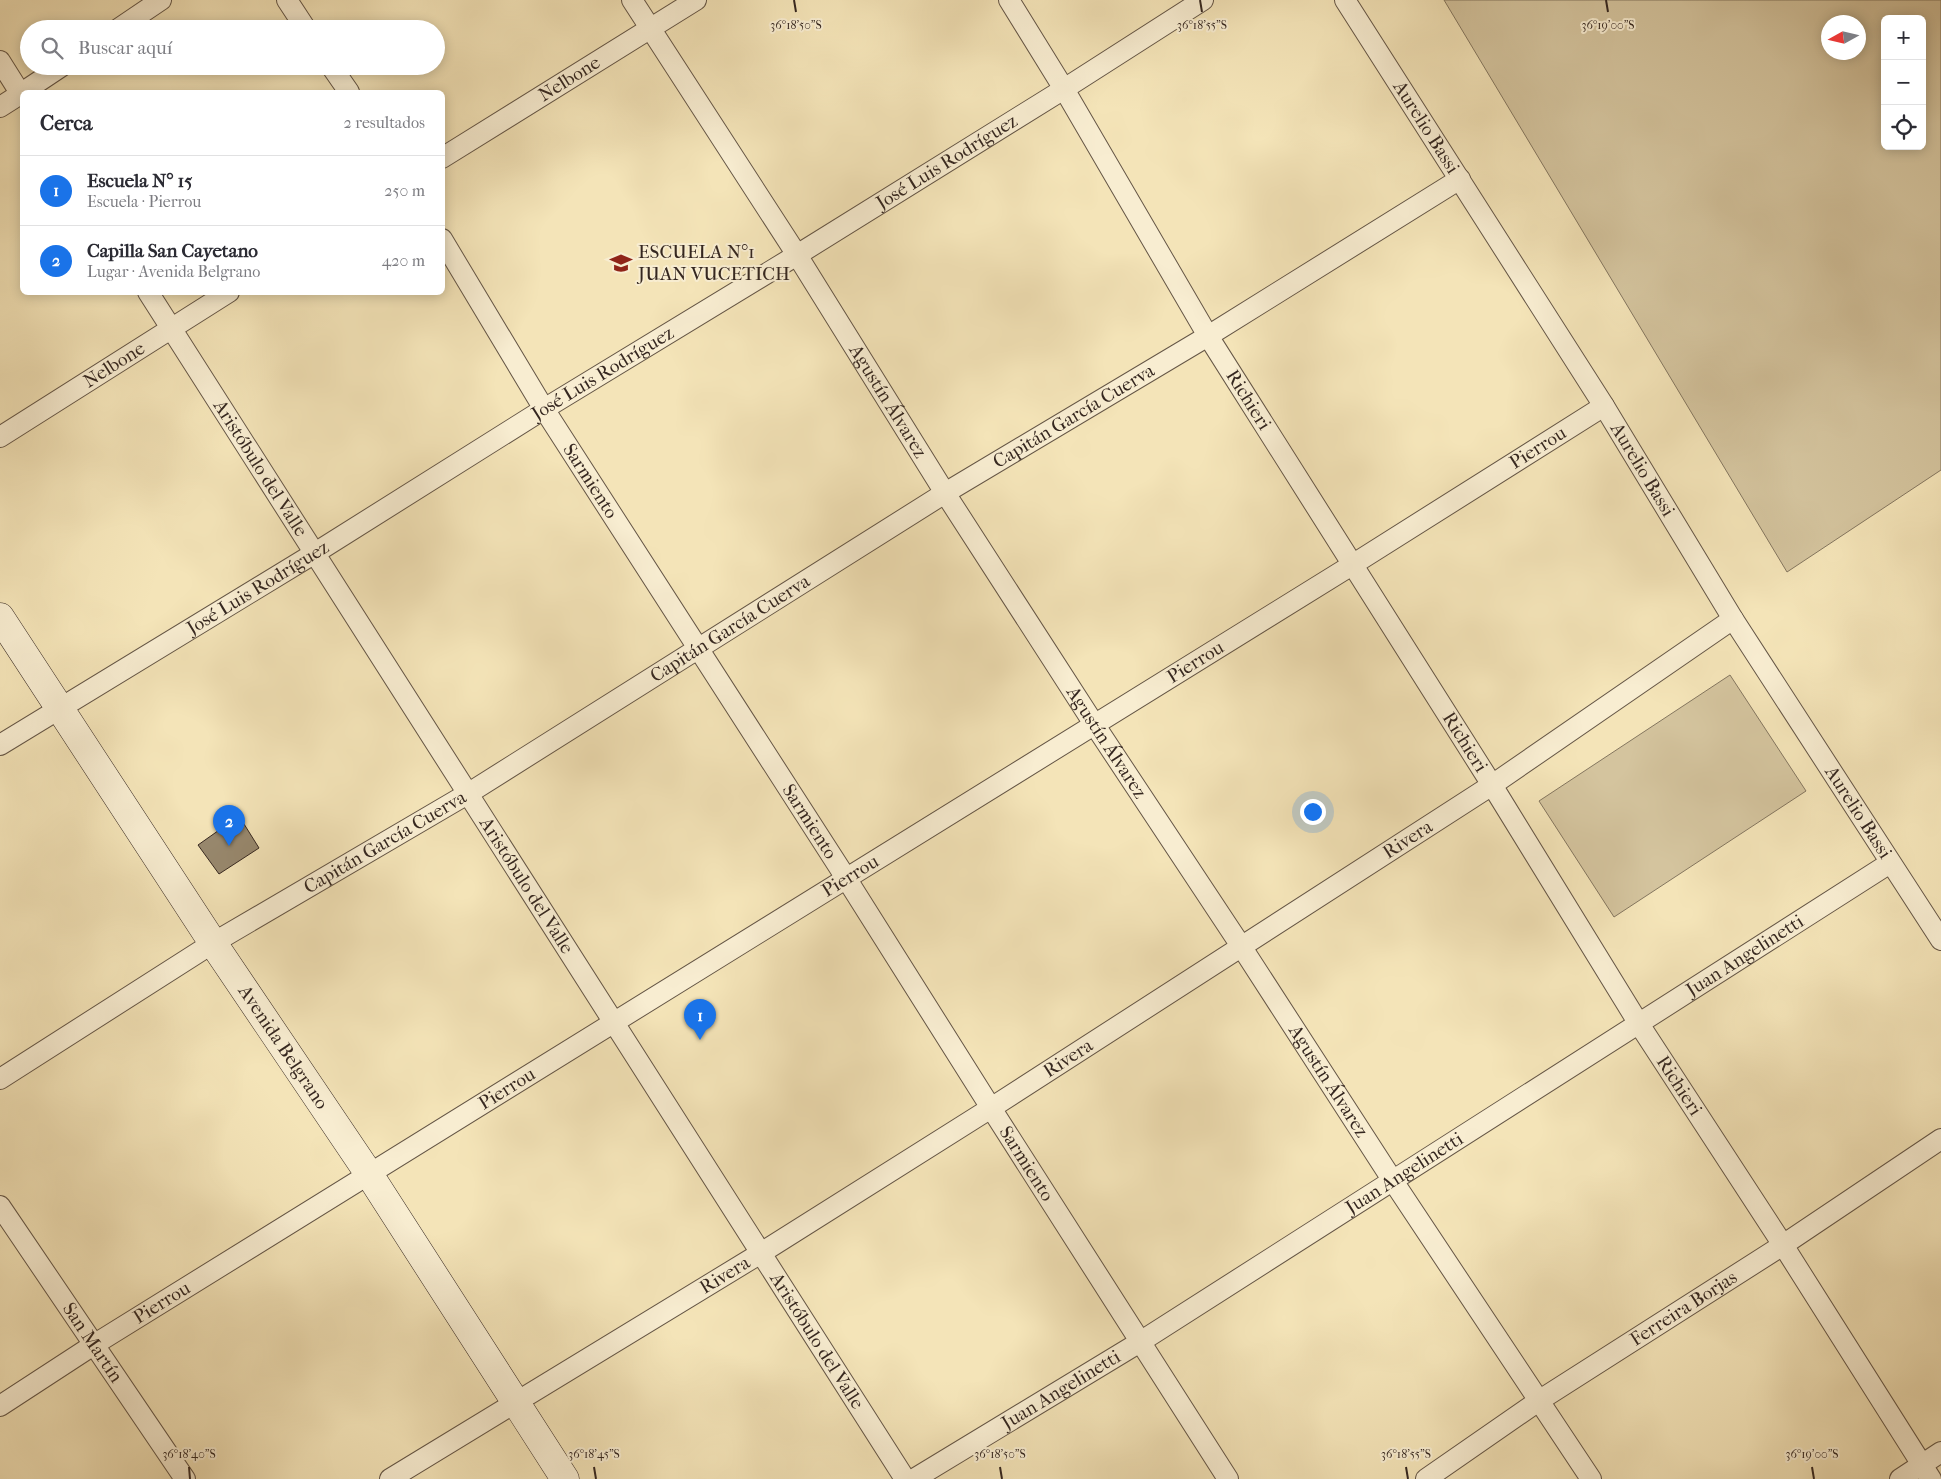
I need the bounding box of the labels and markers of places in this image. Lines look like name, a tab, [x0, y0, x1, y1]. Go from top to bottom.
place label: ESCUELA N°1 JUAN VUCETICH	[636, 241, 790, 285]
school or university icon: ESCUELA N°1 JUAN VUCETICH	[608, 250, 634, 276]
pin: 2	[213, 805, 245, 846]
pin: 1	[684, 999, 716, 1040]

